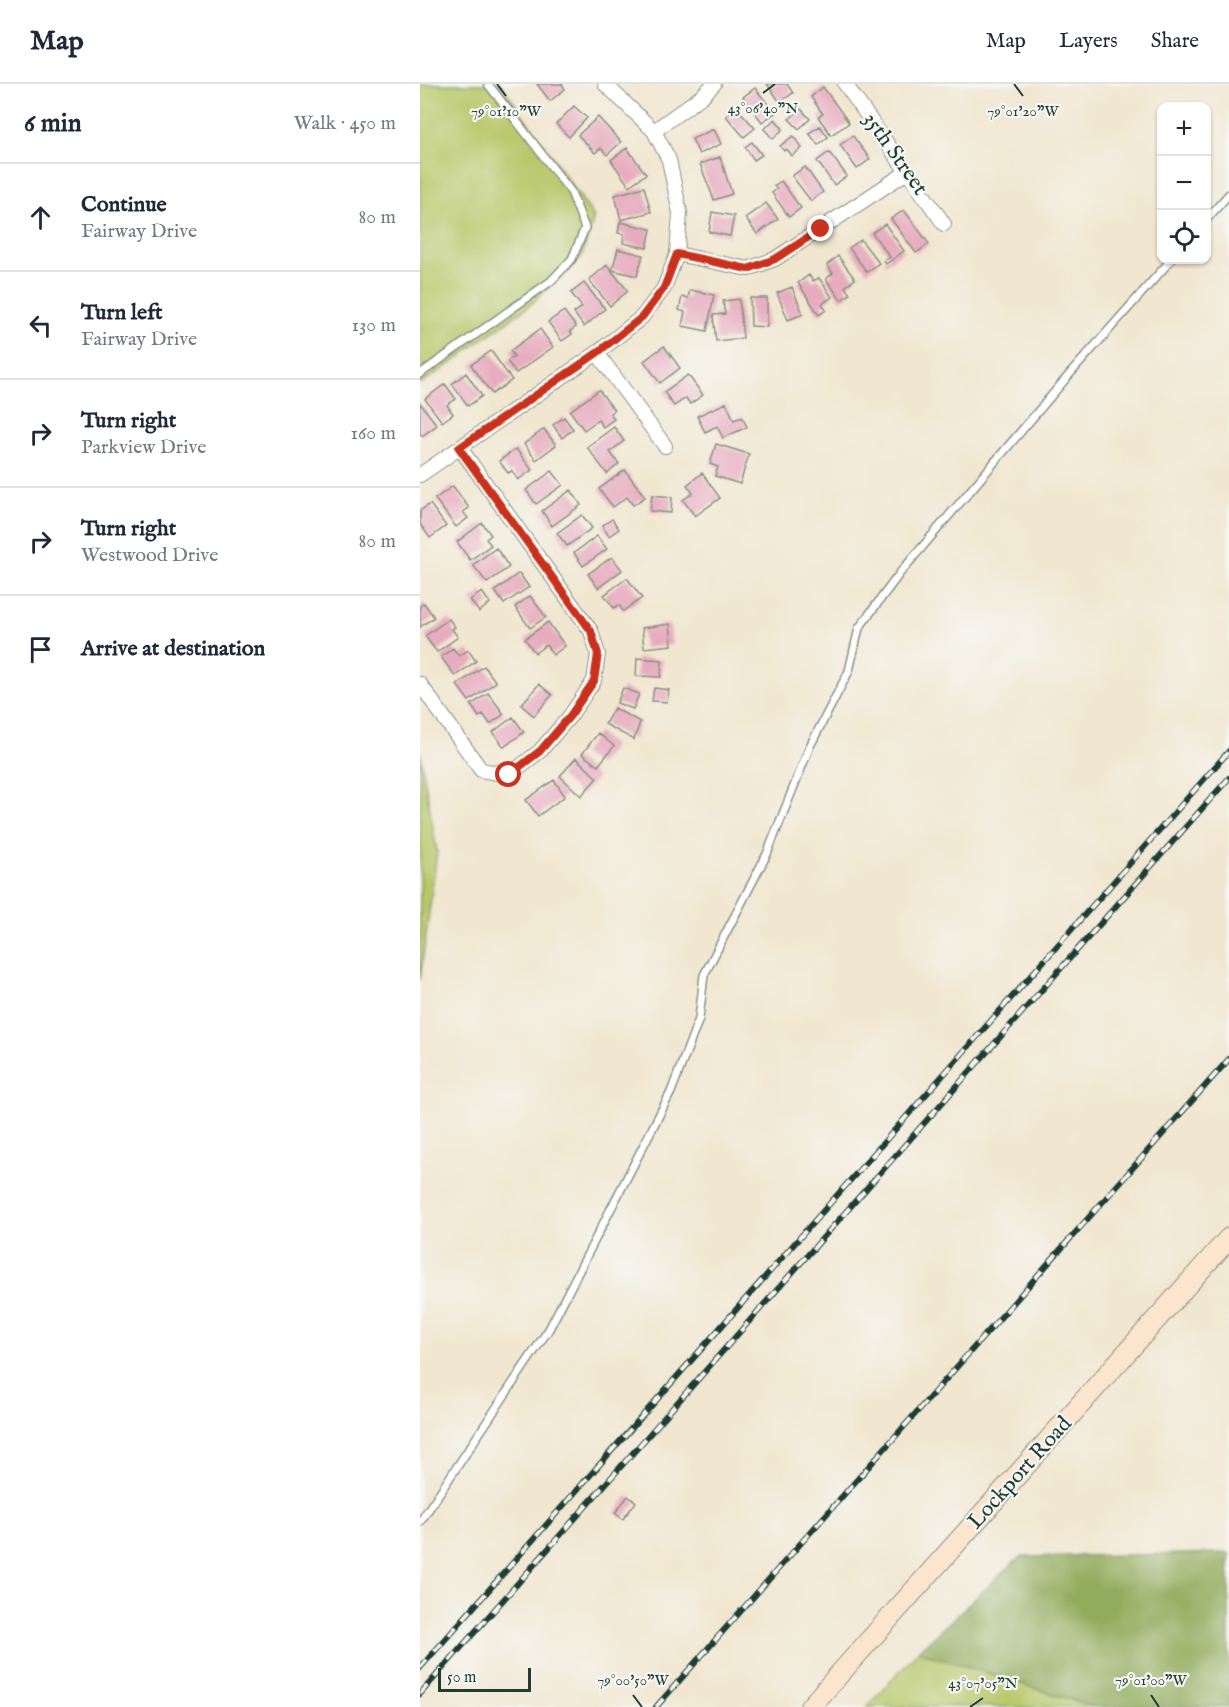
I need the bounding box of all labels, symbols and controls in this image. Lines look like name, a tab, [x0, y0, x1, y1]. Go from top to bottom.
text: Map	[30, 24, 84, 59]
text: Map	[986, 28, 1026, 55]
text: Layers	[1059, 28, 1118, 55]
text: Share	[1151, 28, 1199, 55]
text: 43°06'40"N	[728, 99, 798, 118]
text: 79°01'10"W	[471, 102, 542, 121]
text: 79°01'20"W	[987, 102, 1059, 121]
map controls	[1157, 102, 1211, 264]
button: +	[1157, 102, 1211, 156]
text: 6 min	[24, 107, 82, 140]
street label: 35th Street	[856, 107, 934, 201]
text: Walk · 450 m	[294, 111, 396, 136]
button: −	[1157, 156, 1211, 210]
text: Continue	[81, 191, 167, 219]
icon: ahead	[24, 201, 57, 234]
text: 80 m	[359, 205, 396, 230]
button: locate	[1157, 210, 1211, 264]
route end	[807, 215, 833, 241]
text: Fairway Drive	[81, 219, 197, 244]
text: Turn left	[81, 299, 163, 327]
icon: left	[24, 309, 57, 342]
text: 130 m	[351, 313, 396, 338]
text: Fairway Drive	[81, 327, 197, 352]
text: Turn right	[81, 407, 176, 435]
icon: right	[24, 417, 57, 450]
text: 160 m	[350, 421, 396, 446]
text: Parkview Drive	[81, 435, 206, 460]
text: Turn right	[81, 515, 176, 543]
icon: right	[24, 525, 57, 558]
text: 80 m	[359, 529, 396, 554]
text: Westwood Drive	[81, 543, 218, 568]
icon: arrive	[24, 633, 57, 666]
text: Arrive at destination	[81, 635, 265, 663]
route start	[495, 761, 521, 787]
street label: Lockport Road	[962, 1410, 1078, 1535]
scale bar	[438, 1665, 531, 1692]
text: 50 m	[447, 1668, 476, 1688]
text: 79°00'50"W	[597, 1671, 670, 1690]
text: 79°01'00"W	[1115, 1671, 1188, 1690]
text: 43°07'05"N	[948, 1674, 1018, 1693]

